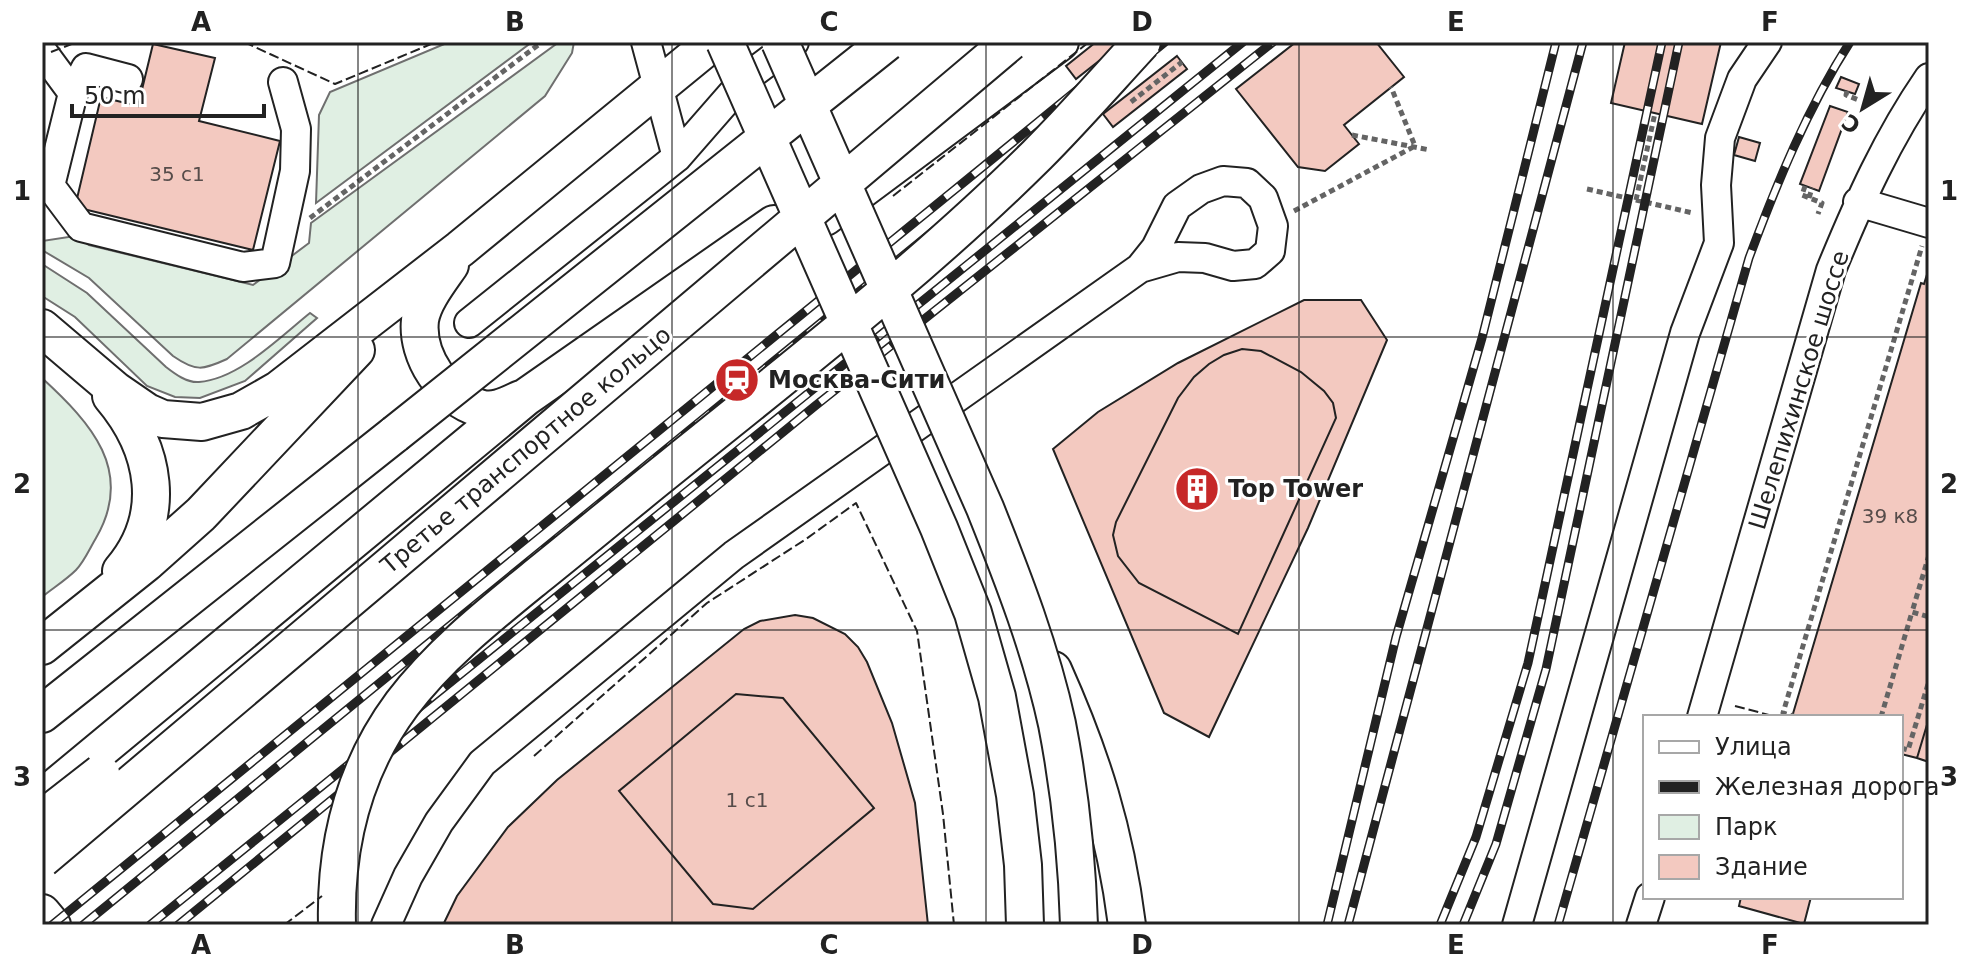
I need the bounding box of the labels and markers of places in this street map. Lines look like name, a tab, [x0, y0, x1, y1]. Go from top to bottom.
station icon: Москва-Сити	[713, 356, 761, 404]
place label: Москва-Сити	[768, 366, 945, 394]
building icon: Top Tower	[1173, 465, 1221, 513]
place label: Top Tower	[1228, 475, 1363, 503]

